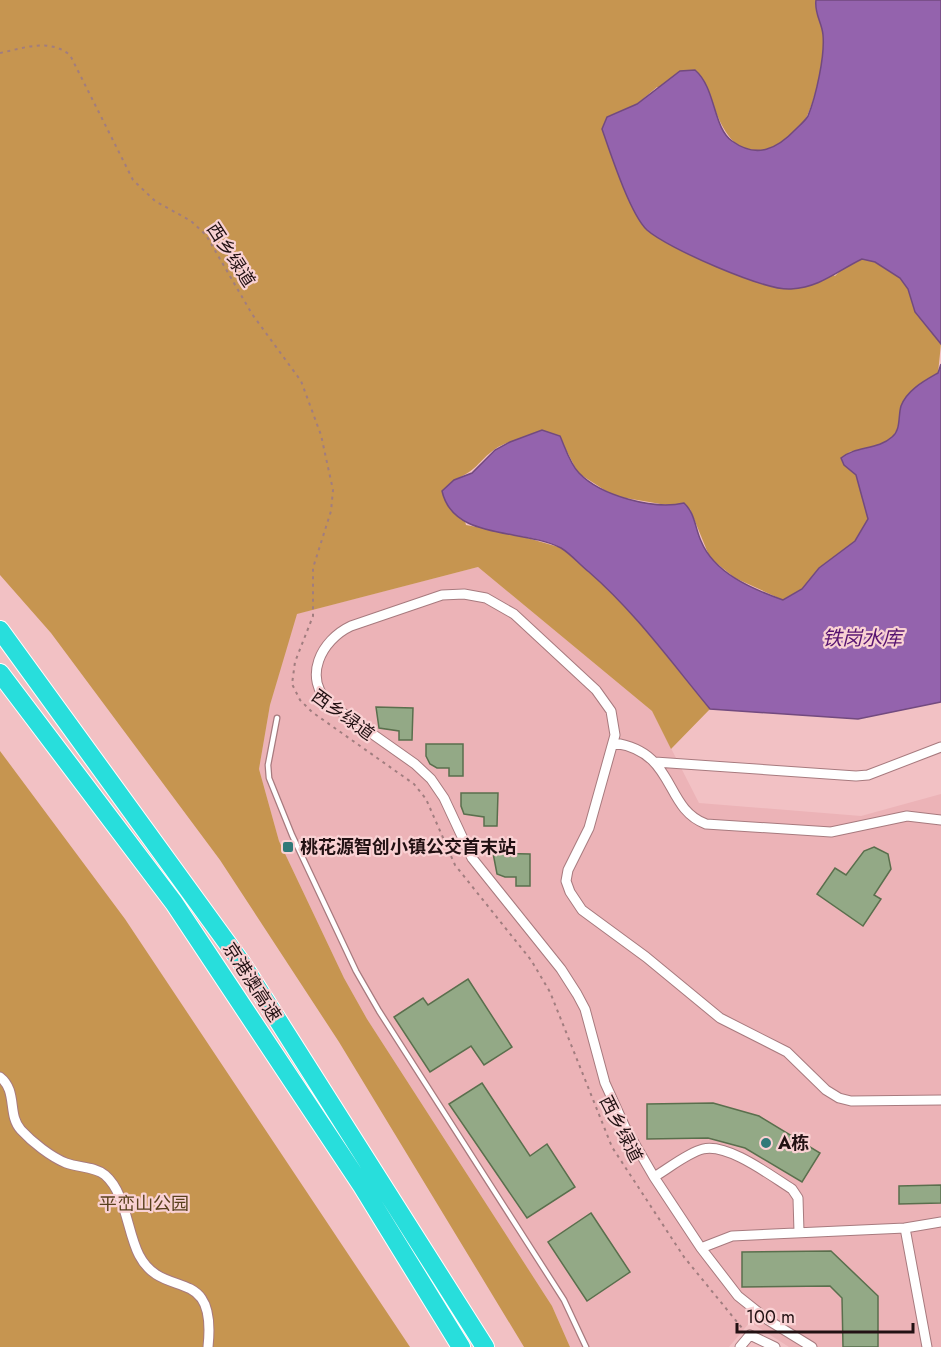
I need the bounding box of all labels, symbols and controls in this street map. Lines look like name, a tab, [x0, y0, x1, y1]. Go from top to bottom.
street label: 西乡绿道	[200, 218, 262, 292]
water label: 铁岗水库	[822, 624, 905, 653]
street label: 西乡绿道	[306, 683, 380, 747]
place label: 桃花源智创小镇公交首末站	[300, 834, 516, 860]
marker: 桃花源智创小镇公交首末站	[281, 840, 295, 854]
street label: 京港澳高速	[217, 937, 287, 1027]
street label: 西乡绿道	[593, 1091, 649, 1167]
place label: A栋	[777, 1130, 809, 1156]
marker: A栋	[759, 1136, 773, 1150]
park label: 平峦山公园	[99, 1191, 189, 1217]
scale bar	[737, 1296, 912, 1334]
text: 100 m	[746, 1304, 795, 1330]

